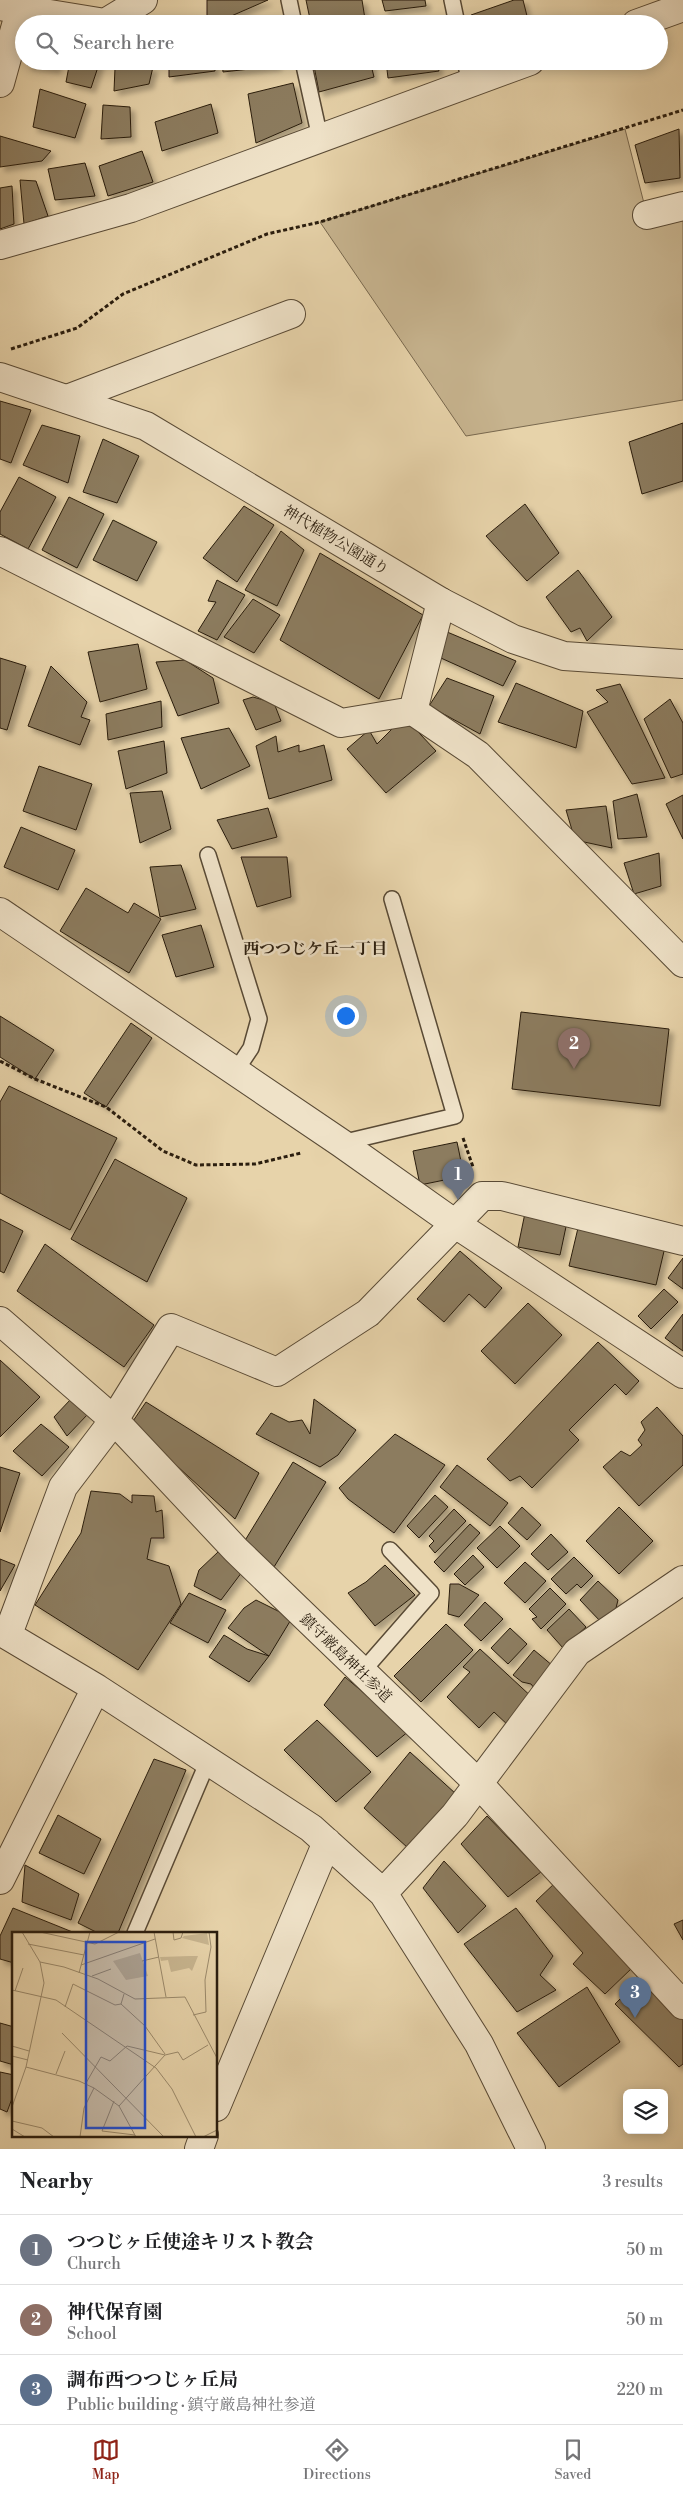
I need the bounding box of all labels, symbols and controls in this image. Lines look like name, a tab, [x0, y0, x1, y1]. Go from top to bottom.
search box	[15, 15, 668, 70]
icon: search	[33, 29, 61, 57]
text: Search here	[73, 31, 174, 55]
street label: 神代植物公園通り	[279, 501, 392, 579]
district label: 西つつじケ丘一丁目	[243, 939, 387, 959]
your location	[333, 1003, 359, 1029]
pin: 2	[558, 1028, 590, 1069]
pin: 1	[442, 1159, 474, 1200]
street label: 鎮守厳島神社参道	[296, 1610, 395, 1707]
inset map	[12, 1932, 218, 2136]
pin: 3	[619, 1977, 651, 2018]
map controls	[623, 2089, 668, 2134]
button: layers	[623, 2089, 668, 2134]
text: Nearby	[20, 2169, 93, 2195]
text: 3 results	[602, 2172, 663, 2192]
text: つつじヶ丘使途キリスト教会	[67, 2230, 314, 2254]
text: 1	[32, 2240, 40, 2260]
text: 50 m	[626, 2240, 663, 2260]
text: Church	[67, 2254, 121, 2274]
text: 神代保育園	[67, 2300, 162, 2324]
text: 2	[31, 2310, 41, 2330]
text: 50 m	[626, 2310, 663, 2330]
text: School	[67, 2324, 116, 2344]
text: 調布西つつじヶ丘局	[67, 2368, 238, 2392]
text: 3	[31, 2380, 41, 2400]
text: 220 m	[617, 2380, 663, 2400]
text: Public building · 鎮守厳島神社参道	[67, 2395, 315, 2415]
tab: Map	[92, 2436, 120, 2484]
tab: Directions	[303, 2436, 371, 2484]
tab: Saved	[554, 2436, 591, 2484]

